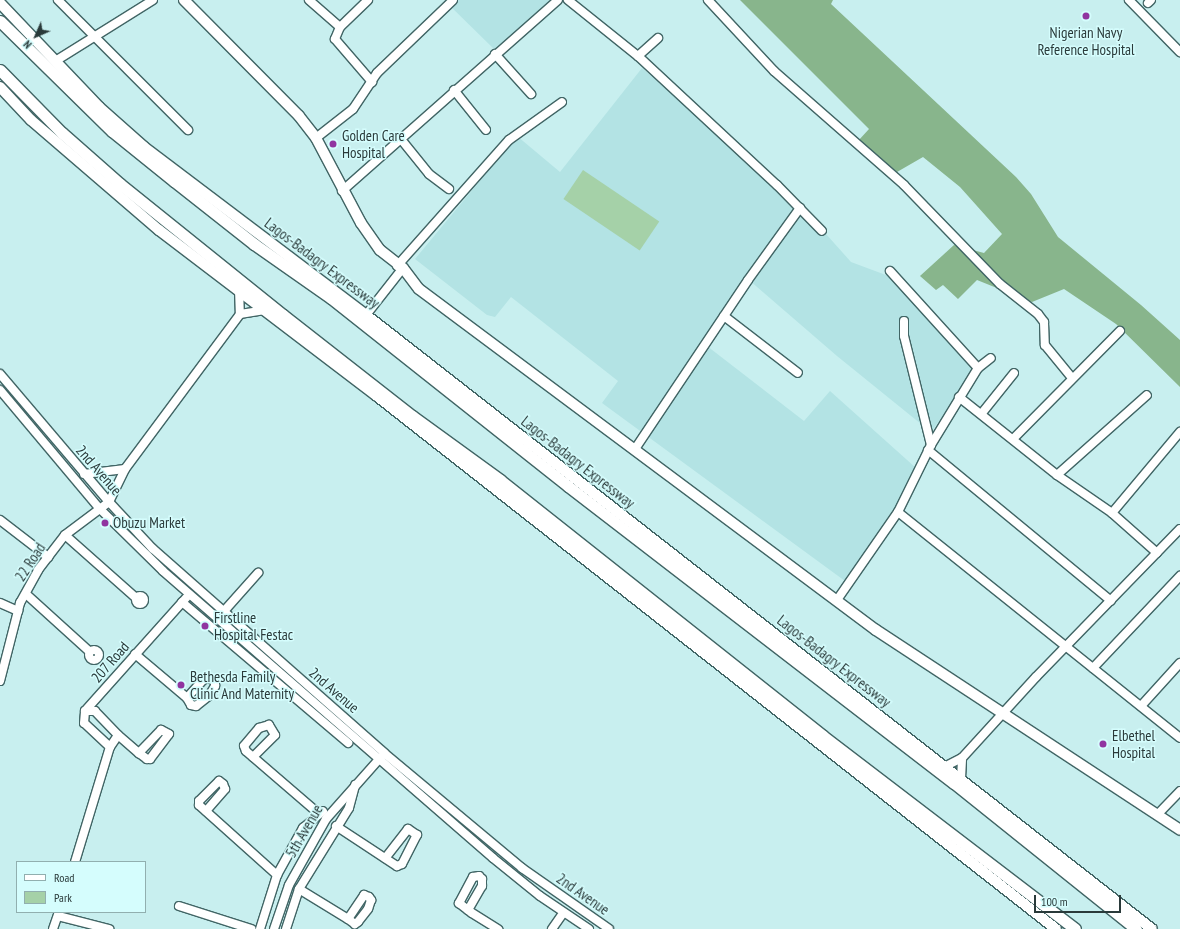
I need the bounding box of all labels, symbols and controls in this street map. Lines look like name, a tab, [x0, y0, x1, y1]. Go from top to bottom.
marker: Nigerian Navy Reference Hospital	[1080, 10, 1092, 22]
north arrow	[16, 16, 56, 56]
place label: Nigerian Navy Reference Hospital	[1037, 23, 1135, 58]
text: N	[20, 37, 35, 52]
place label: Golden Care Hospital	[342, 126, 405, 161]
marker: Golden Care Hospital	[327, 138, 339, 150]
street label: Lagos-Badagry Expressway	[261, 214, 383, 312]
street label: Lagos-Badagry Expressway	[518, 412, 638, 512]
street label: 2nd Avenue	[72, 441, 126, 499]
place label: Obuzu Market	[113, 514, 185, 532]
marker: Obuzu Market	[100, 518, 110, 528]
street label: 22 Road	[11, 539, 49, 585]
place label: Firstline Hospital Festac	[214, 608, 293, 643]
street label: Lagos-Badagry Expressway	[774, 611, 894, 711]
marker: Firstline Hospital Festac	[199, 620, 211, 632]
street label: 207 Road	[87, 638, 133, 686]
street label: 2nd Avenue	[305, 663, 363, 717]
place label: Bethesda Family Clinic And Maternity	[190, 667, 295, 702]
marker: Bethesda Family Clinic And Maternity	[175, 679, 187, 691]
place label: Elbethel Hospital	[1112, 726, 1155, 761]
marker: Elbethel Hospital	[1097, 738, 1109, 750]
street label: 5th Avenue	[282, 801, 326, 861]
legend	[16, 861, 146, 913]
street label: 2nd Avenue	[553, 869, 613, 919]
text: Road	[54, 870, 74, 885]
scale bar	[1036, 887, 1123, 913]
text: Park	[54, 890, 72, 905]
text: 100 m	[1041, 894, 1068, 909]

